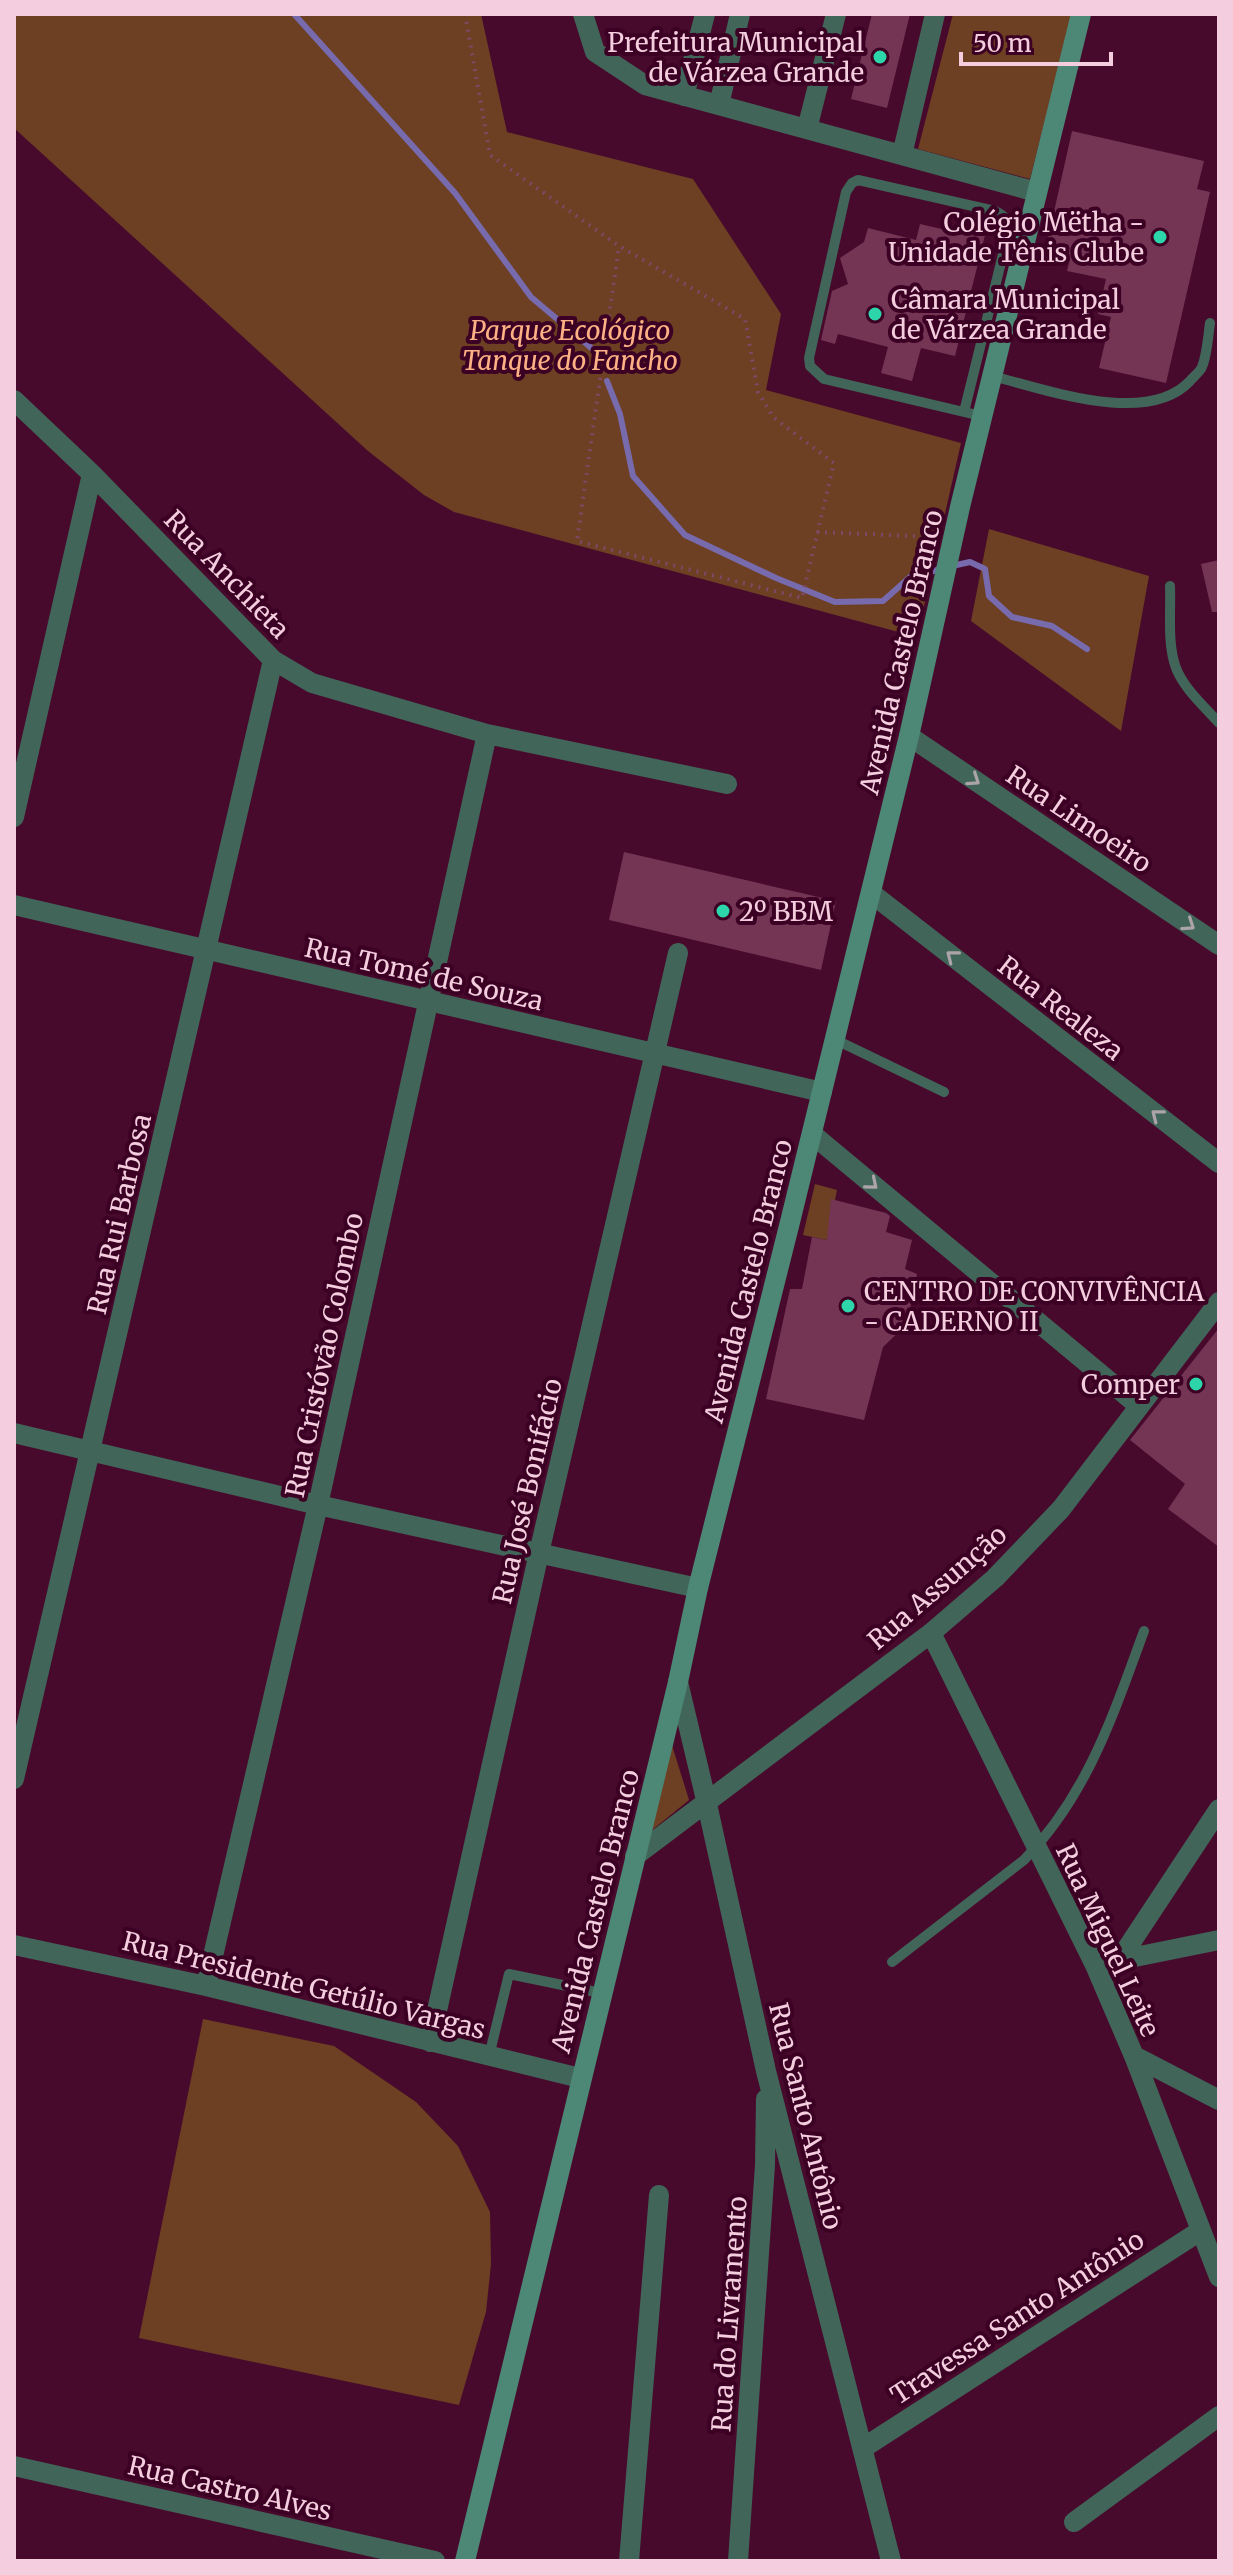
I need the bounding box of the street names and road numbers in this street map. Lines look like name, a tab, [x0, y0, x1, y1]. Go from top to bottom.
street label: Rua Anchieta	[158, 503, 297, 645]
street label: Avenida Castelo Branco	[852, 507, 950, 798]
street label: Rua Limoeiro	[1000, 758, 1158, 880]
street label: Rua Tomé de Souza	[302, 931, 546, 1017]
street label: Rua Realeza	[992, 949, 1130, 1067]
street label: Rua Rui Barbosa	[80, 1111, 158, 1317]
street label: Avenida Castelo Branco	[697, 1136, 799, 1427]
street label: Rua Cristóvão Colombo	[278, 1210, 370, 1500]
street label: Rua José Bonifácio	[485, 1375, 569, 1607]
street label: Rua Assunção	[861, 1518, 1013, 1656]
street label: Avenida Castelo Branco	[544, 1766, 646, 2057]
street label: Rua Miguel Leite	[1049, 1838, 1167, 2042]
street label: Rua Presidente Getúlio Vargas	[119, 1924, 489, 2046]
street label: Rua Santo Antônio	[762, 1999, 850, 2233]
street label: Rua do Livramento	[704, 2195, 754, 2433]
street label: Travessa Santo Antônio	[884, 2223, 1150, 2411]
street label: Rua Castro Alves	[125, 2449, 335, 2527]

